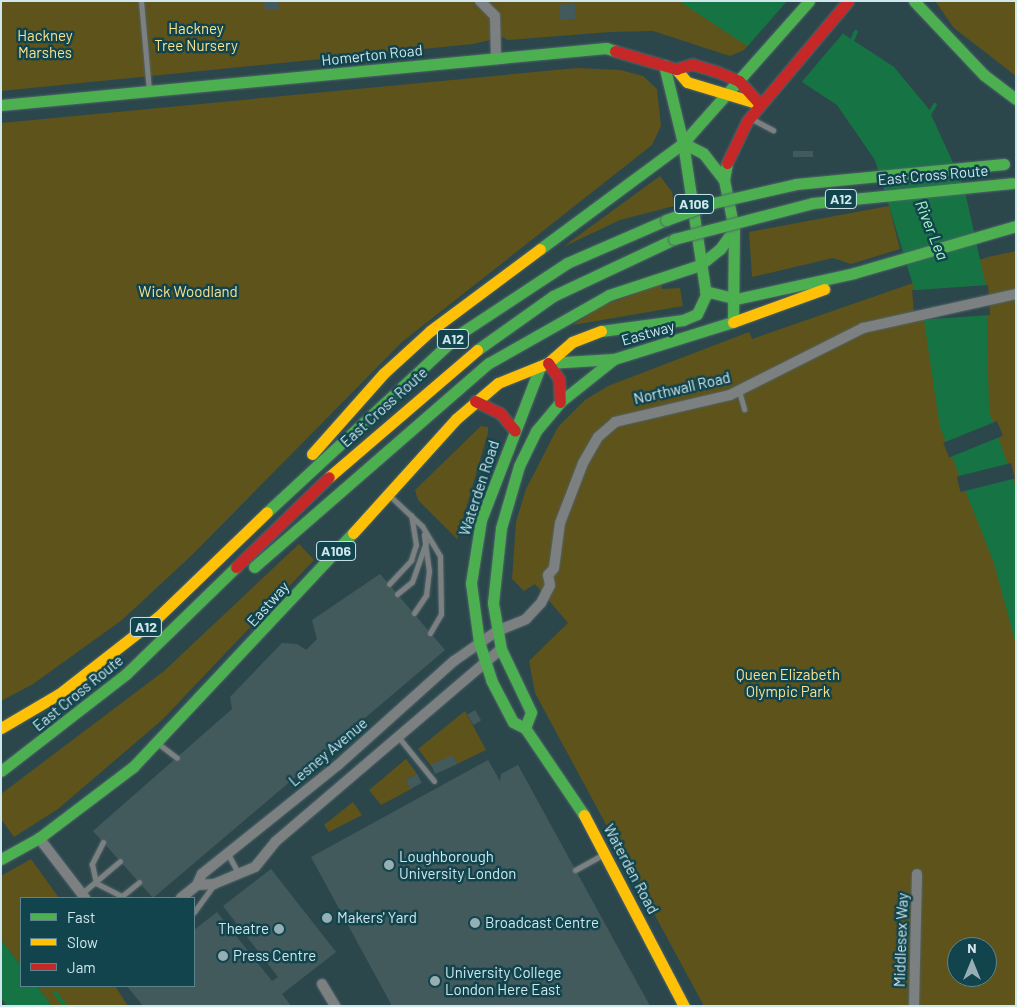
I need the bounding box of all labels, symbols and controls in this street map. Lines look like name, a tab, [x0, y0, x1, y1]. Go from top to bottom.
park label: Hackney Tree Nursery	[154, 19, 238, 54]
park label: Hackney Marshes	[17, 26, 73, 61]
street label: Homerton Road	[321, 41, 423, 69]
street label: East Cross Route	[877, 161, 989, 189]
road number: A12	[825, 188, 857, 210]
road number: A106	[674, 192, 714, 215]
water label: River Lea	[911, 197, 953, 263]
park label: Wick Woodland	[138, 283, 238, 301]
street label: Eastway	[619, 317, 677, 349]
road number: A12	[437, 328, 469, 350]
street label: East Cross Route	[337, 363, 431, 451]
street label: Northwall Road	[632, 368, 732, 408]
street label: Waterden Road	[455, 438, 503, 538]
road number: A106	[316, 540, 356, 562]
street label: Eastway	[243, 578, 293, 630]
road number: A12	[130, 616, 162, 638]
street label: East Cross Route	[29, 651, 127, 735]
park label: Queen Elizabeth Olympic Park	[736, 665, 840, 700]
street label: Lesney Avenue	[285, 714, 371, 790]
street label: Waterden Road	[600, 821, 662, 917]
place label: Loughborough University London	[399, 847, 516, 882]
marker: Loughborough University London	[383, 859, 395, 871]
street label: Middlesex Way	[890, 893, 912, 987]
legend	[20, 897, 195, 987]
text: Fast	[67, 908, 95, 926]
place label: Makers' Yard	[337, 909, 417, 927]
marker: Makers' Yard	[321, 912, 333, 924]
place label: Broadcast Centre	[485, 914, 599, 932]
marker: Broadcast Centre	[469, 917, 481, 929]
place label: Theatre	[218, 920, 269, 938]
marker: Theatre	[273, 923, 285, 935]
text: Slow	[67, 933, 98, 951]
north arrow	[947, 937, 997, 987]
text: N	[967, 939, 977, 956]
place label: Press Centre	[233, 947, 316, 965]
marker: Press Centre	[217, 950, 229, 962]
text: Jam	[67, 958, 96, 976]
place label: University College London Here East	[445, 963, 562, 998]
marker: University College London Here East	[429, 975, 441, 987]

